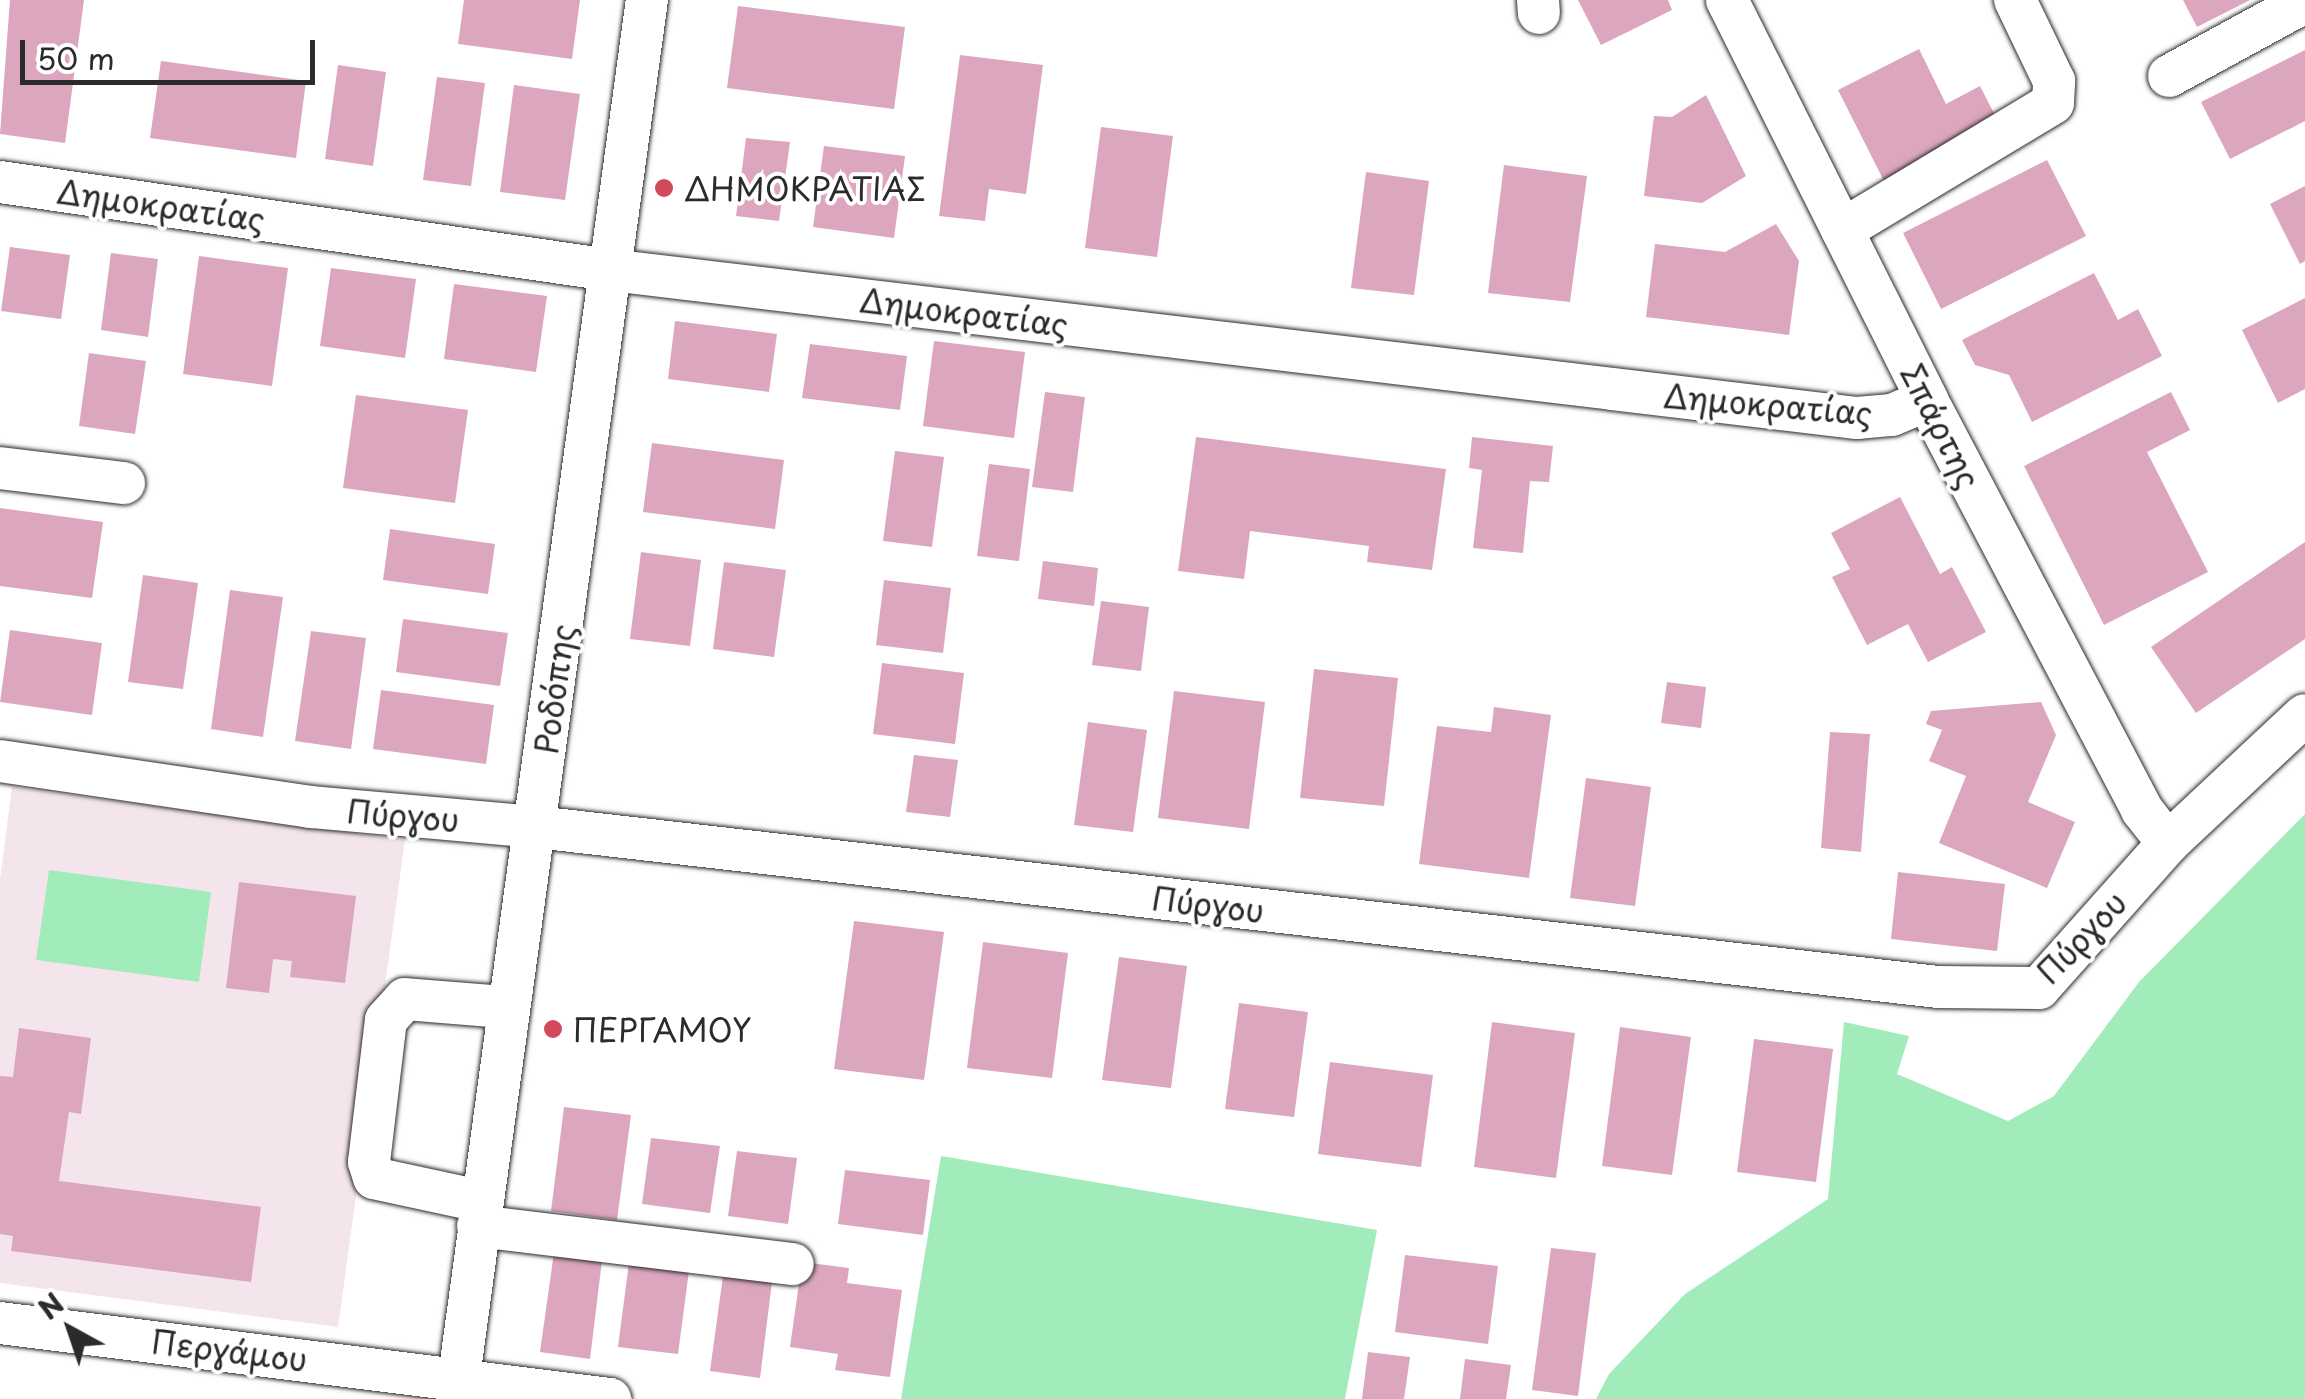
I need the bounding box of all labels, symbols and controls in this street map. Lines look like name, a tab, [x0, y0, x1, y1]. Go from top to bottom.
scale bar	[25, 20, 320, 82]
text: 50 m	[37, 35, 115, 80]
place label: ΔΗΜΟΚΡΑΤΙΑΣ	[684, 169, 926, 207]
street label: Δημοκρατίας	[55, 171, 267, 239]
marker: ΔΗΜΟΚΡΑΤΙΑΣ	[653, 177, 675, 199]
street label: Δημοκρατίας	[858, 280, 1070, 344]
street label: Σπάρτης	[1893, 357, 1989, 495]
street label: Δημοκρατίας	[1662, 376, 1874, 432]
street label: Ροδόπης	[526, 622, 582, 756]
street label: Πύργου	[345, 791, 461, 839]
street label: Πύργου	[1150, 878, 1266, 930]
street label: Πύργου	[2028, 883, 2134, 991]
place label: ΠΕΡΓΑΜΟΥ	[573, 1010, 751, 1048]
marker: ΠΕΡΓΑΜΟΥ	[542, 1018, 564, 1040]
north arrow	[20, 1279, 120, 1379]
text: N	[28, 1282, 73, 1329]
street label: Περγάμου	[149, 1321, 309, 1379]

